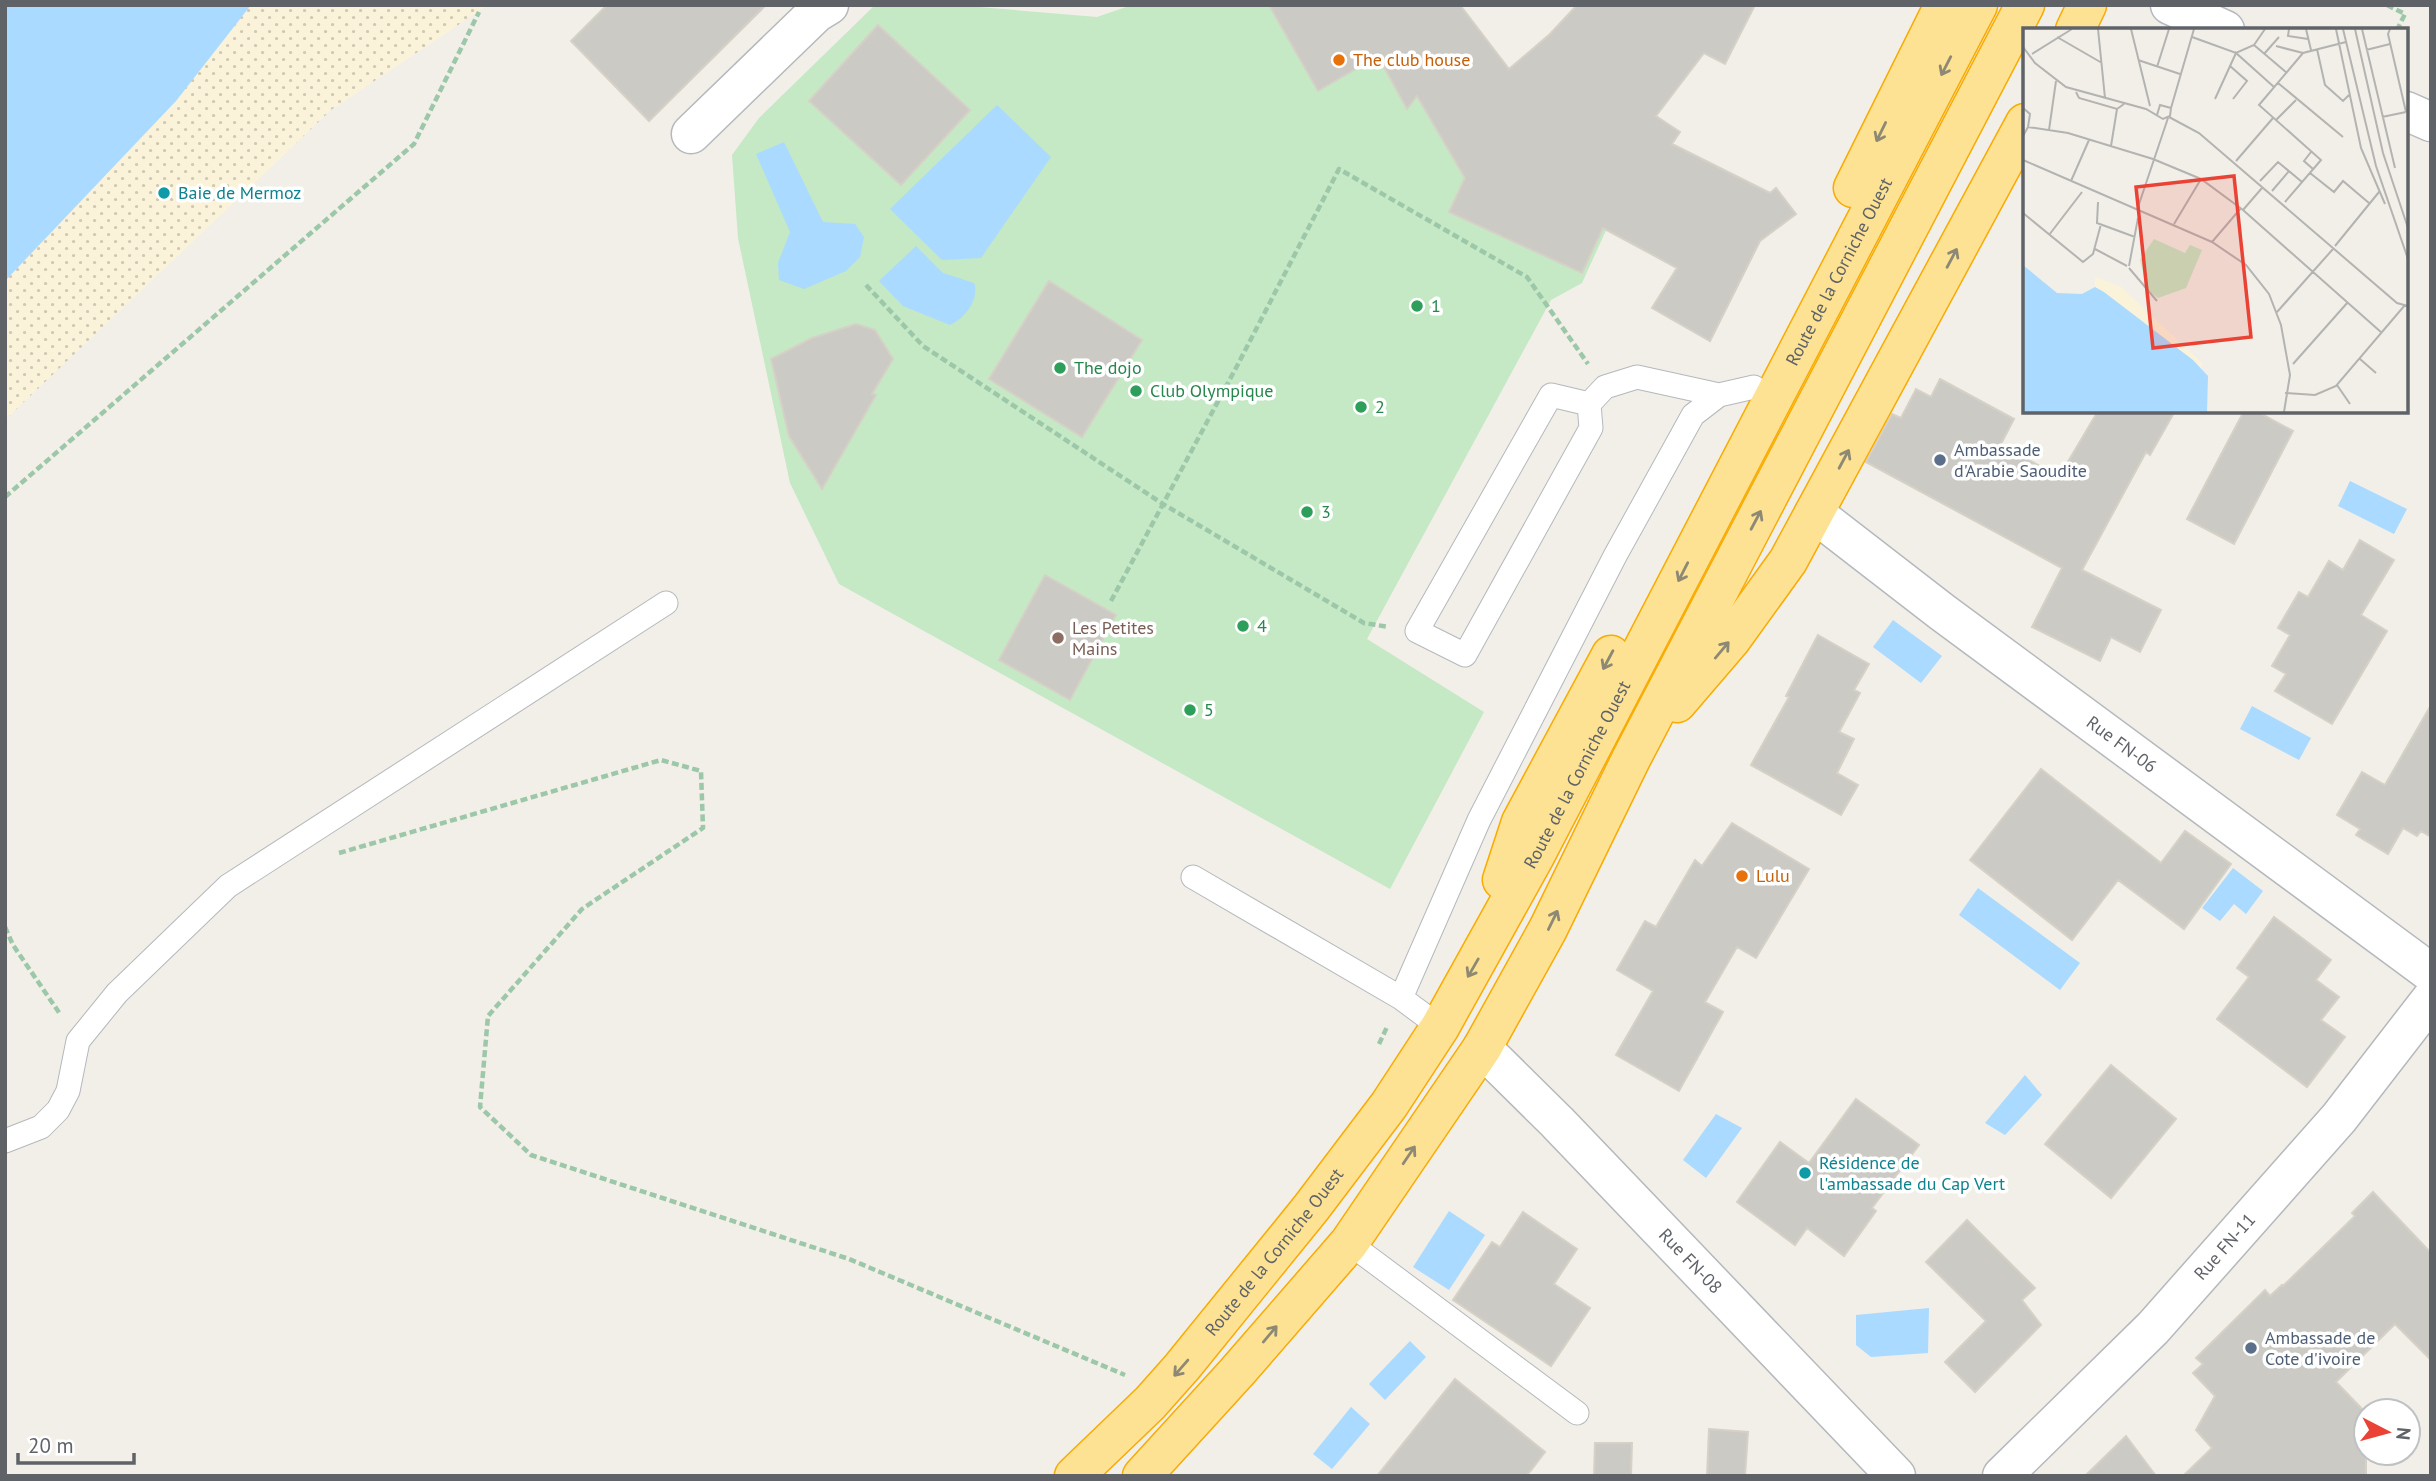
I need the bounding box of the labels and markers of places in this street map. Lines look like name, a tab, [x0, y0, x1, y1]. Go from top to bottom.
place label: The club house	[1353, 48, 1470, 71]
marker: The club house	[1331, 52, 1347, 68]
place label: Baie de Mermoz	[178, 181, 301, 204]
marker: Baie de Mermoz	[156, 185, 172, 201]
place label: 1	[1431, 294, 1441, 317]
marker: 1	[1409, 298, 1425, 314]
place label: The dojo	[1074, 356, 1142, 379]
marker: The dojo	[1052, 360, 1068, 376]
place label: Club Olympique	[1150, 379, 1273, 402]
marker: Club Olympique	[1128, 383, 1144, 399]
place label: 2	[1375, 395, 1385, 418]
marker: 2	[1353, 399, 1369, 415]
place label: Ambassade d'Arabie Saoudite	[1954, 438, 2087, 482]
marker: Ambassade d'Arabie Saoudite	[1932, 452, 1948, 468]
place label: 3	[1321, 500, 1331, 523]
marker: 3	[1299, 504, 1315, 520]
place label: 4	[1257, 614, 1267, 637]
place label: Les Petites Mains	[1072, 616, 1154, 660]
marker: 4	[1235, 618, 1251, 634]
marker: Les Petites Mains	[1050, 630, 1066, 646]
place label: 5	[1204, 698, 1214, 721]
marker: 5	[1182, 702, 1198, 718]
place label: Lulu	[1756, 864, 1790, 887]
marker: Lulu	[1734, 868, 1750, 884]
place label: Résidence de l'ambassade du Cap Vert	[1819, 1151, 2005, 1195]
marker: Résidence de l'ambassade du Cap Vert	[1797, 1165, 1813, 1181]
place label: Ambassade de Cote d'ivoire	[2265, 1326, 2375, 1370]
marker: Ambassade de Cote d'ivoire	[2243, 1340, 2259, 1356]

